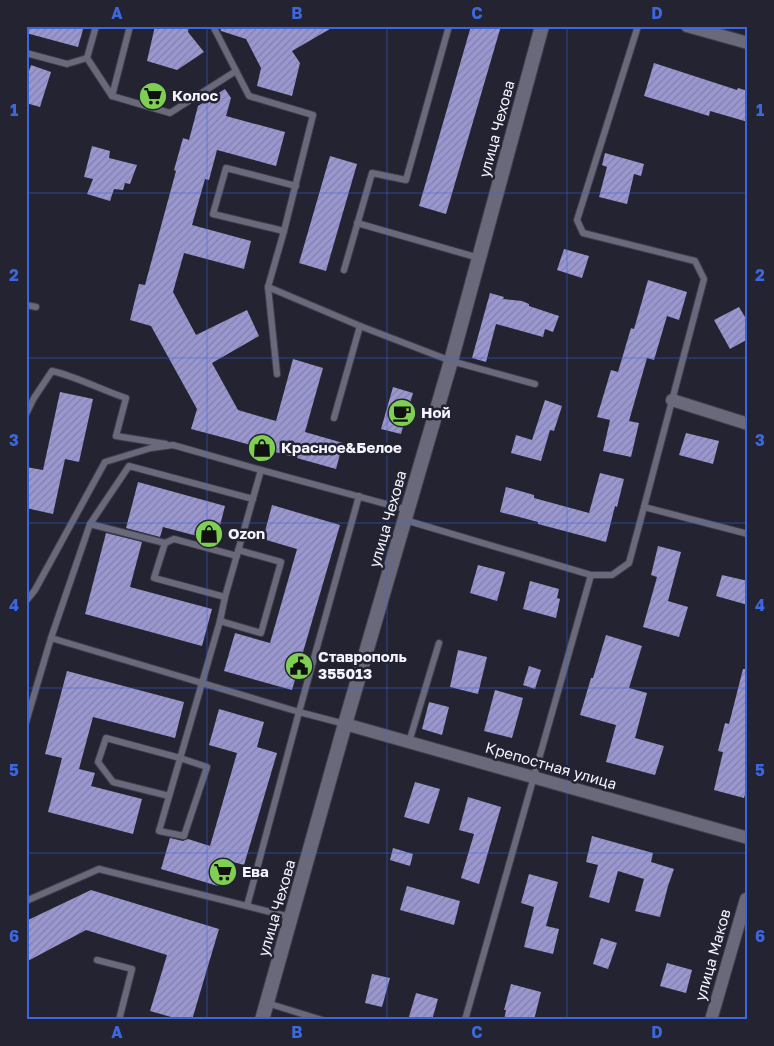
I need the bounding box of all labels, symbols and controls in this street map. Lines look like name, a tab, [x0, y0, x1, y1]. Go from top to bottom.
text: A	[111, 3, 123, 23]
text: B	[291, 3, 303, 23]
text: C	[471, 3, 483, 23]
text: D	[651, 3, 663, 23]
street label: улица Чехова	[474, 78, 518, 179]
supermarket icon: Колос	[138, 81, 168, 111]
place label: Колос	[172, 86, 219, 104]
text: 1	[10, 100, 18, 120]
text: 1	[756, 100, 764, 120]
text: 2	[9, 265, 19, 285]
text: 2	[755, 265, 765, 285]
cafe icon: Ной	[387, 398, 417, 428]
place label: Ной	[421, 403, 451, 421]
text: 3	[9, 430, 19, 450]
text: 3	[755, 430, 765, 450]
shop icon: Красное&Белое	[247, 433, 277, 463]
place label: Красное&Белое	[281, 438, 402, 456]
street label: улица Чехова	[365, 468, 409, 569]
shop icon: Ozon	[194, 519, 224, 549]
place label: Ozon	[228, 524, 265, 542]
text: 4	[9, 595, 19, 615]
text: 4	[755, 595, 765, 615]
place label: Ставрополь 355013	[318, 647, 407, 682]
public building icon: Ставрополь 355013	[284, 651, 314, 681]
street label: Крепостная улица	[484, 738, 619, 792]
text: 5	[9, 760, 19, 780]
text: 5	[755, 760, 765, 780]
supermarket icon: Ева	[208, 857, 238, 887]
street label: улица Чехова	[254, 857, 298, 958]
place label: Ева	[242, 862, 269, 880]
street label: улица Маков	[690, 907, 734, 1003]
text: 6	[9, 926, 19, 946]
text: 6	[755, 926, 765, 946]
text: A	[111, 1022, 123, 1042]
text: B	[291, 1022, 303, 1042]
text: C	[471, 1022, 483, 1042]
text: D	[651, 1022, 663, 1042]

